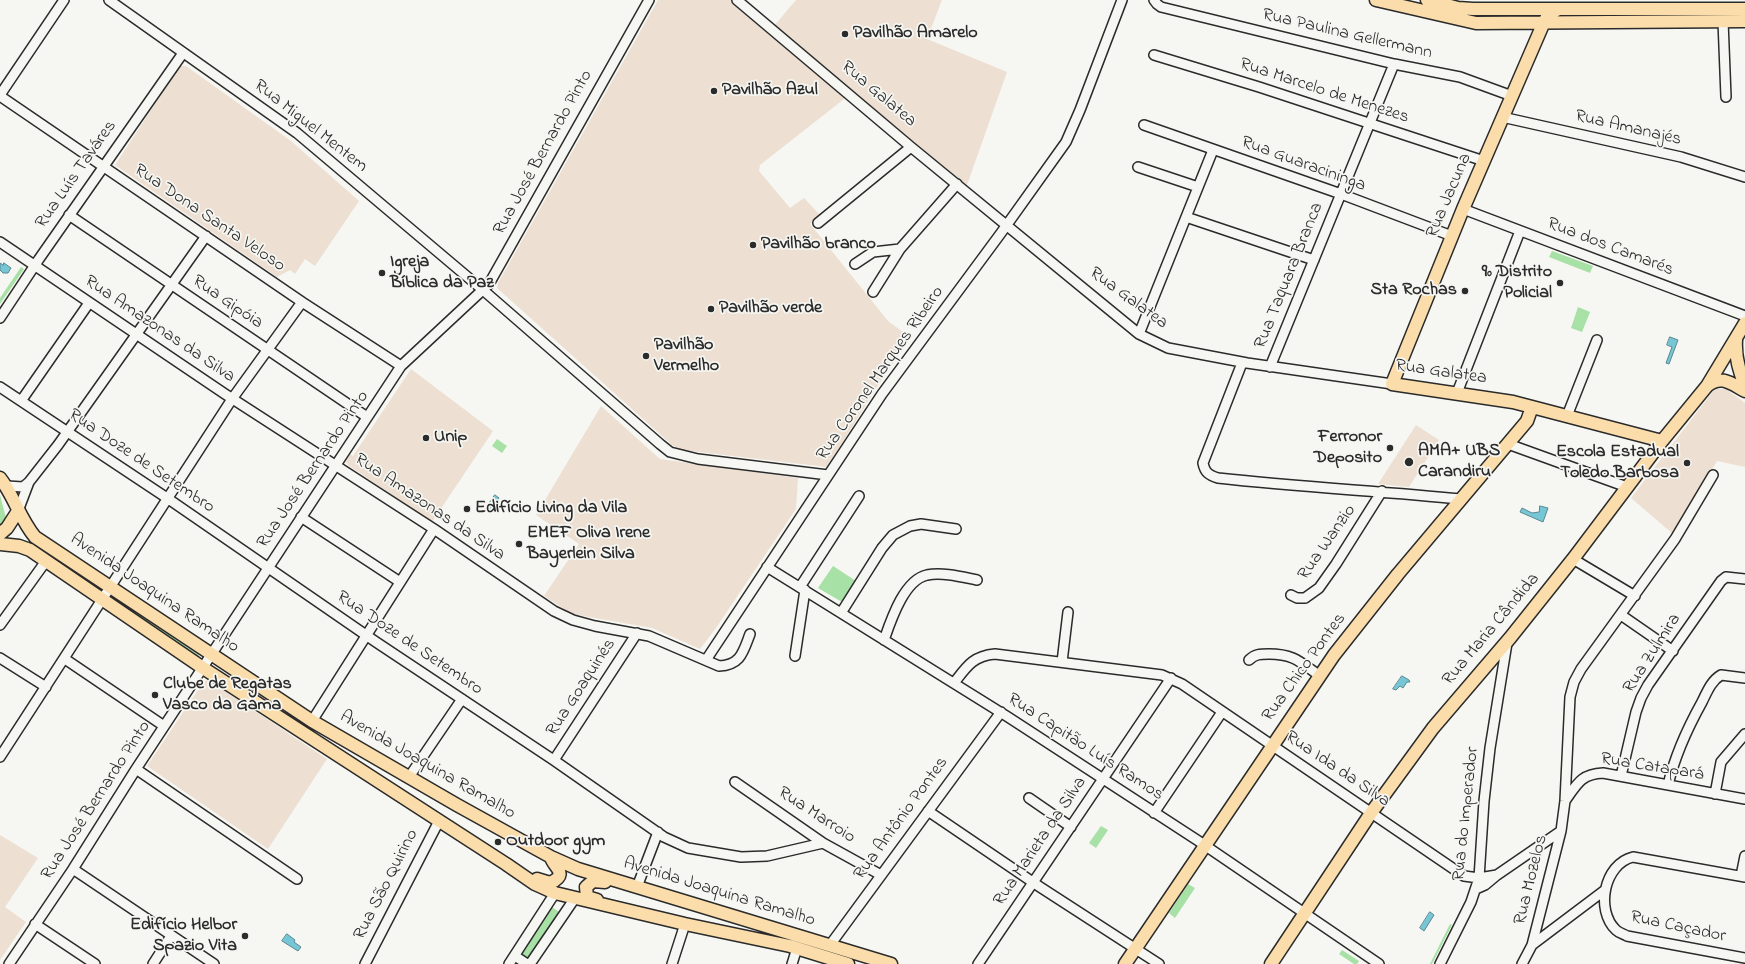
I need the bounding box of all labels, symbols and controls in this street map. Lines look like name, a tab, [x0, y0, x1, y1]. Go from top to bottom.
street label: Rua Paulina Gellermann	[1260, 5, 1434, 65]
place label: Pavilhão Amarelo	[853, 23, 978, 45]
marker: Pavilhão Amarelo	[840, 29, 850, 39]
street label: Rua Marcelo de Menezes	[1237, 54, 1411, 130]
street label: Rua Galatea	[836, 57, 920, 133]
street label: Rua José Bernardo Pinto	[490, 67, 598, 239]
street label: Rua Miguel Mentem	[249, 76, 371, 178]
place label: Pavilhão Azul	[722, 80, 818, 102]
marker: Pavilhão Azul	[709, 86, 719, 96]
street label: Rua Amanajés	[1573, 106, 1683, 152]
street label: Rua Luís Taváres	[32, 117, 122, 233]
street label: Rua Guaracininga	[1238, 132, 1368, 198]
street label: Rua Jacuna	[1423, 150, 1477, 242]
street label: Rua Dona Santa Veloso	[129, 160, 289, 278]
street label: Rua Taquara Branca	[1251, 200, 1329, 352]
street label: Rua dos Camarés	[1544, 214, 1676, 282]
place label: Pavilhão branco	[761, 234, 876, 256]
marker: Pavilhão branco	[748, 240, 758, 250]
place label: Igreja Bíblica da Paz	[390, 252, 494, 294]
place label: 9º Distrito Policial	[1482, 262, 1552, 304]
street label: Rua Galatea	[1084, 263, 1172, 335]
marker: Igreja Bíblica da Paz	[377, 268, 387, 278]
street label: Rua Gipóia	[187, 271, 267, 335]
street label: Rua Amazonas da Silva	[80, 272, 238, 388]
marker: 9º Distrito Policial	[1555, 278, 1565, 288]
place label: Sta Rochas	[1370, 280, 1457, 302]
street label: Rua Coronel Marques Ribeiro	[813, 283, 949, 465]
marker: Sta Rochas	[1460, 286, 1470, 296]
place label: Pavilhão verde	[719, 298, 822, 320]
marker: Pavilhão verde	[706, 304, 716, 314]
place label: Pavilhão Vermelho	[654, 335, 719, 378]
marker: Pavilhão Vermelho	[641, 351, 651, 361]
street label: Rua Galatea	[1394, 356, 1488, 390]
street label: Rua José Bernardo Pinto	[253, 387, 375, 553]
street label: Rua Doze de Setembro	[64, 405, 218, 519]
place label: Unip	[434, 427, 467, 449]
place label: Ferronor Deposito	[1314, 427, 1382, 470]
marker: Unip	[421, 433, 431, 443]
place label: AMA+ UBS Carandiru	[1418, 441, 1500, 484]
place label: Escola Estadual Toledo Barbosa	[1556, 442, 1679, 484]
marker: Ferronor Deposito	[1385, 443, 1395, 453]
street label: Rua Amazonas da Silva	[350, 450, 508, 566]
marker: AMA+ UBS Carandiru	[1403, 456, 1415, 468]
marker: Escola Estadual Toledo Barbosa	[1682, 458, 1692, 468]
place label: Edifício Living da Vila	[475, 498, 627, 520]
street label: Rua Wanzio	[1294, 501, 1362, 585]
marker: Edifício Living da Vila	[462, 504, 472, 514]
place label: EMEF Oliva Irene Bayerlein Silva	[527, 523, 650, 566]
street label: Avenida Joaquina Ramalho	[65, 529, 243, 659]
marker: EMEF Oliva Irene Bayerlein Silva	[514, 539, 524, 549]
street label: Rua Maria Cândida	[1439, 570, 1545, 690]
street label: Rua Doze de Setembro	[332, 587, 486, 701]
street label: Rua Chico Pontes	[1258, 610, 1352, 726]
street label: Rua Zulmira	[1619, 610, 1687, 698]
street label: Rua Goaquinés	[542, 635, 622, 741]
place label: Clube de Regatas Vasco da Gama	[163, 674, 292, 716]
street label: Rua Capitão Luís Ramos	[1003, 689, 1167, 807]
marker: Clube de Regatas Vasco da Gama	[150, 690, 160, 700]
street label: Avenida Joaquina Ramalho	[335, 707, 519, 825]
street label: Rua José Bernardo Pinto	[38, 718, 156, 884]
street label: Rua Ida da Silva	[1280, 727, 1394, 813]
street label: Rua do Imperador	[1449, 746, 1485, 882]
street label: Rua Catapará	[1599, 749, 1705, 787]
street label: Rua Antônio Pontes	[850, 753, 954, 885]
street label: Rua Marieta da Silva	[990, 773, 1092, 911]
street label: Rua Marroio	[773, 783, 859, 849]
street label: Rua São Quirino	[350, 826, 424, 944]
place label: Outdoor gym	[506, 831, 605, 853]
street label: Rua Mozelos	[1510, 833, 1554, 927]
marker: Outdoor gym	[493, 837, 503, 847]
street label: Avenida Joaquina Ramalho	[621, 854, 817, 932]
street label: Rua Caçador	[1628, 907, 1728, 949]
place label: Edifício Helbor Spazio Vita	[130, 915, 237, 958]
marker: Edifício Helbor Spazio Vita	[240, 931, 250, 941]

